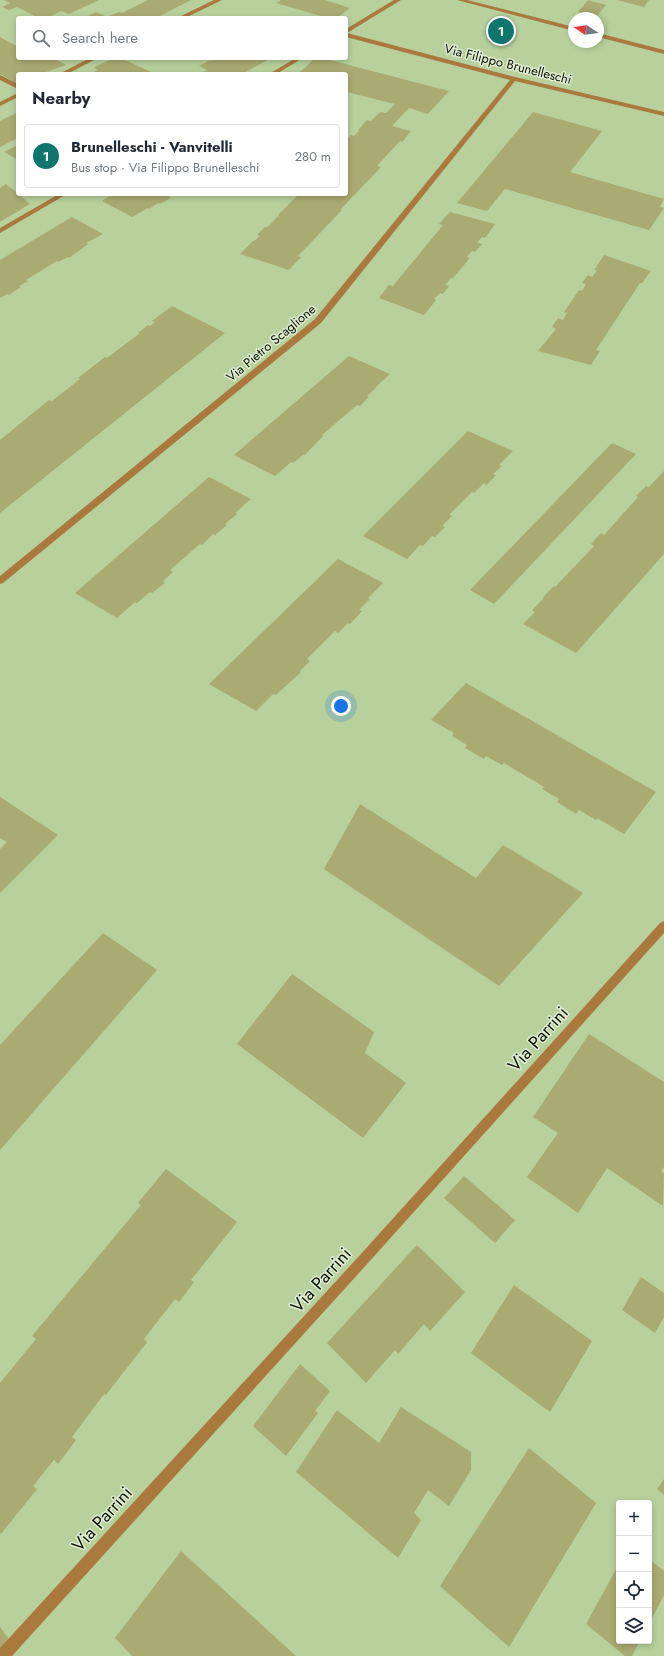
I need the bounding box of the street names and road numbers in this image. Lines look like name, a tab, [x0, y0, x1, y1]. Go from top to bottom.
street label: Via Filippo Brunelleschi	[442, 39, 574, 89]
street label: Via Pietro Scaglione	[222, 300, 320, 386]
street label: Via Parrini	[502, 1001, 574, 1077]
street label: Via Parrini	[285, 1242, 357, 1318]
street label: Via Parrini	[66, 1481, 138, 1557]

